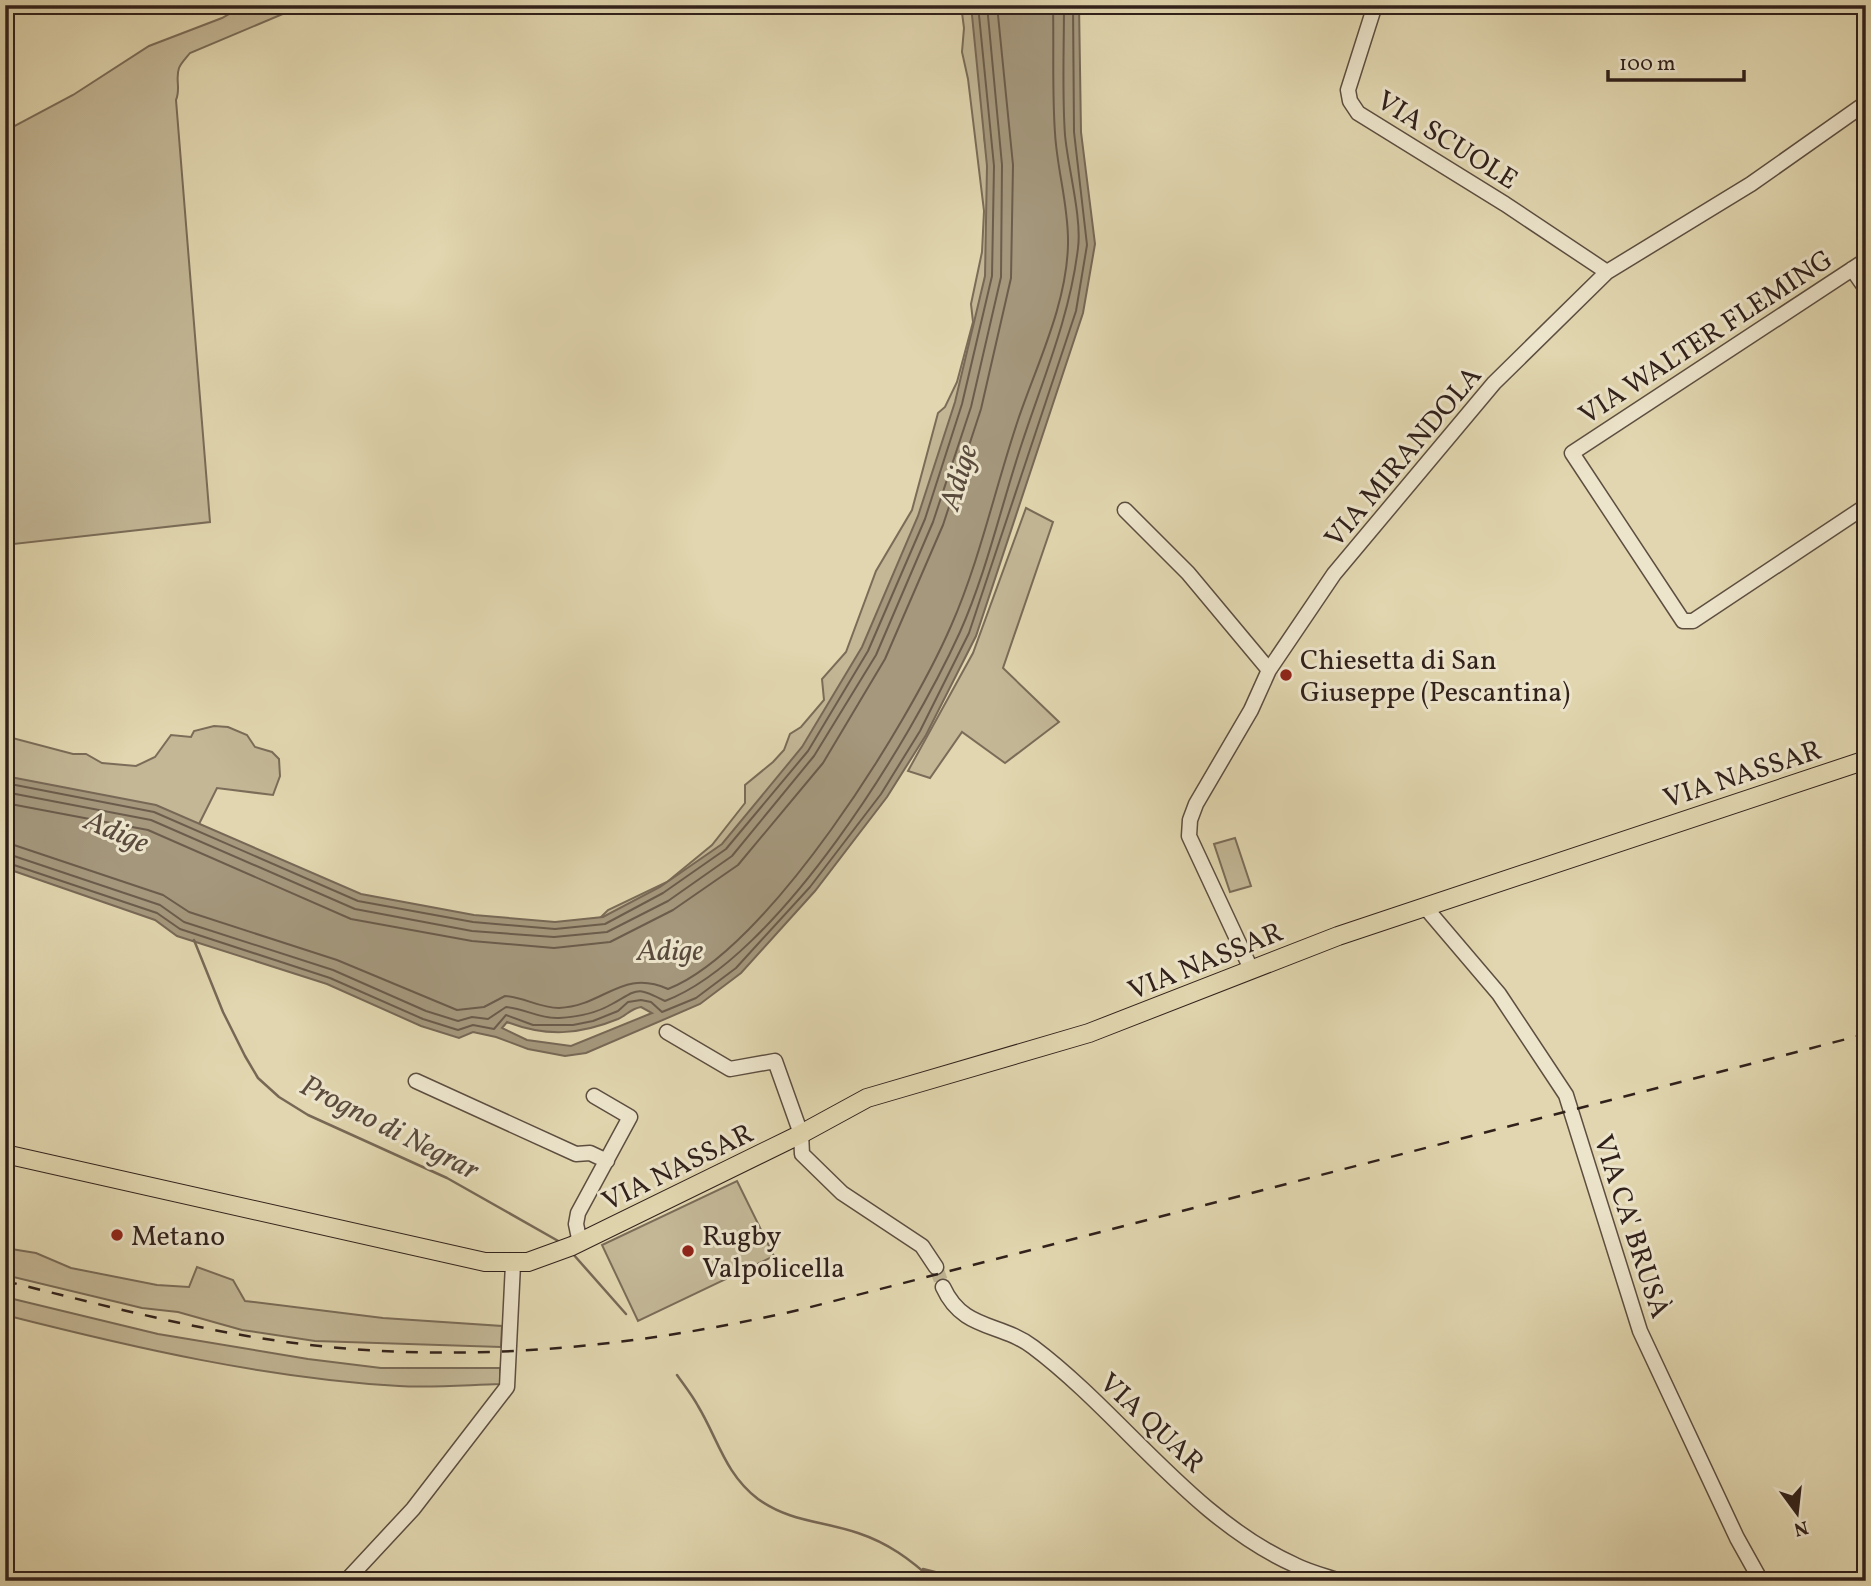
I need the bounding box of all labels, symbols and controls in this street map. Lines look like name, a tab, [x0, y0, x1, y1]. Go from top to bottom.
scale bar	[1608, 38, 1745, 82]
text: 100 m	[1619, 50, 1676, 79]
street label: VIA SCUOLE	[1368, 82, 1525, 200]
street label: VIA WALTER FLEMING	[1572, 241, 1841, 435]
street label: VIA MIRANDOLA	[1316, 358, 1492, 557]
water label: Adige	[930, 440, 990, 516]
place label: Chiesetta di San Giuseppe (Pescantina)	[1300, 642, 1570, 713]
marker: Chiesetta di San Giuseppe (Pescantina)	[1278, 667, 1294, 683]
street label: VIA NASSAR	[1659, 731, 1827, 819]
water label: Adige	[77, 800, 155, 865]
street label: VIA NASSAR	[1123, 913, 1289, 1011]
water label: Adige	[636, 931, 703, 973]
water label: Progno di Negrar	[292, 1066, 487, 1192]
street label: VIA NASSAR	[596, 1115, 760, 1222]
street label: VIA CA' BRUSÀ	[1583, 1130, 1679, 1324]
place label: Metano	[131, 1218, 225, 1257]
place label: Rugby Valpolicella	[702, 1218, 845, 1289]
marker: Metano	[109, 1227, 125, 1243]
marker: Rugby Valpolicella	[680, 1243, 696, 1259]
street label: VIA QUAR	[1090, 1365, 1213, 1483]
north arrow	[1762, 1478, 1832, 1548]
text: N	[1791, 1513, 1811, 1542]

